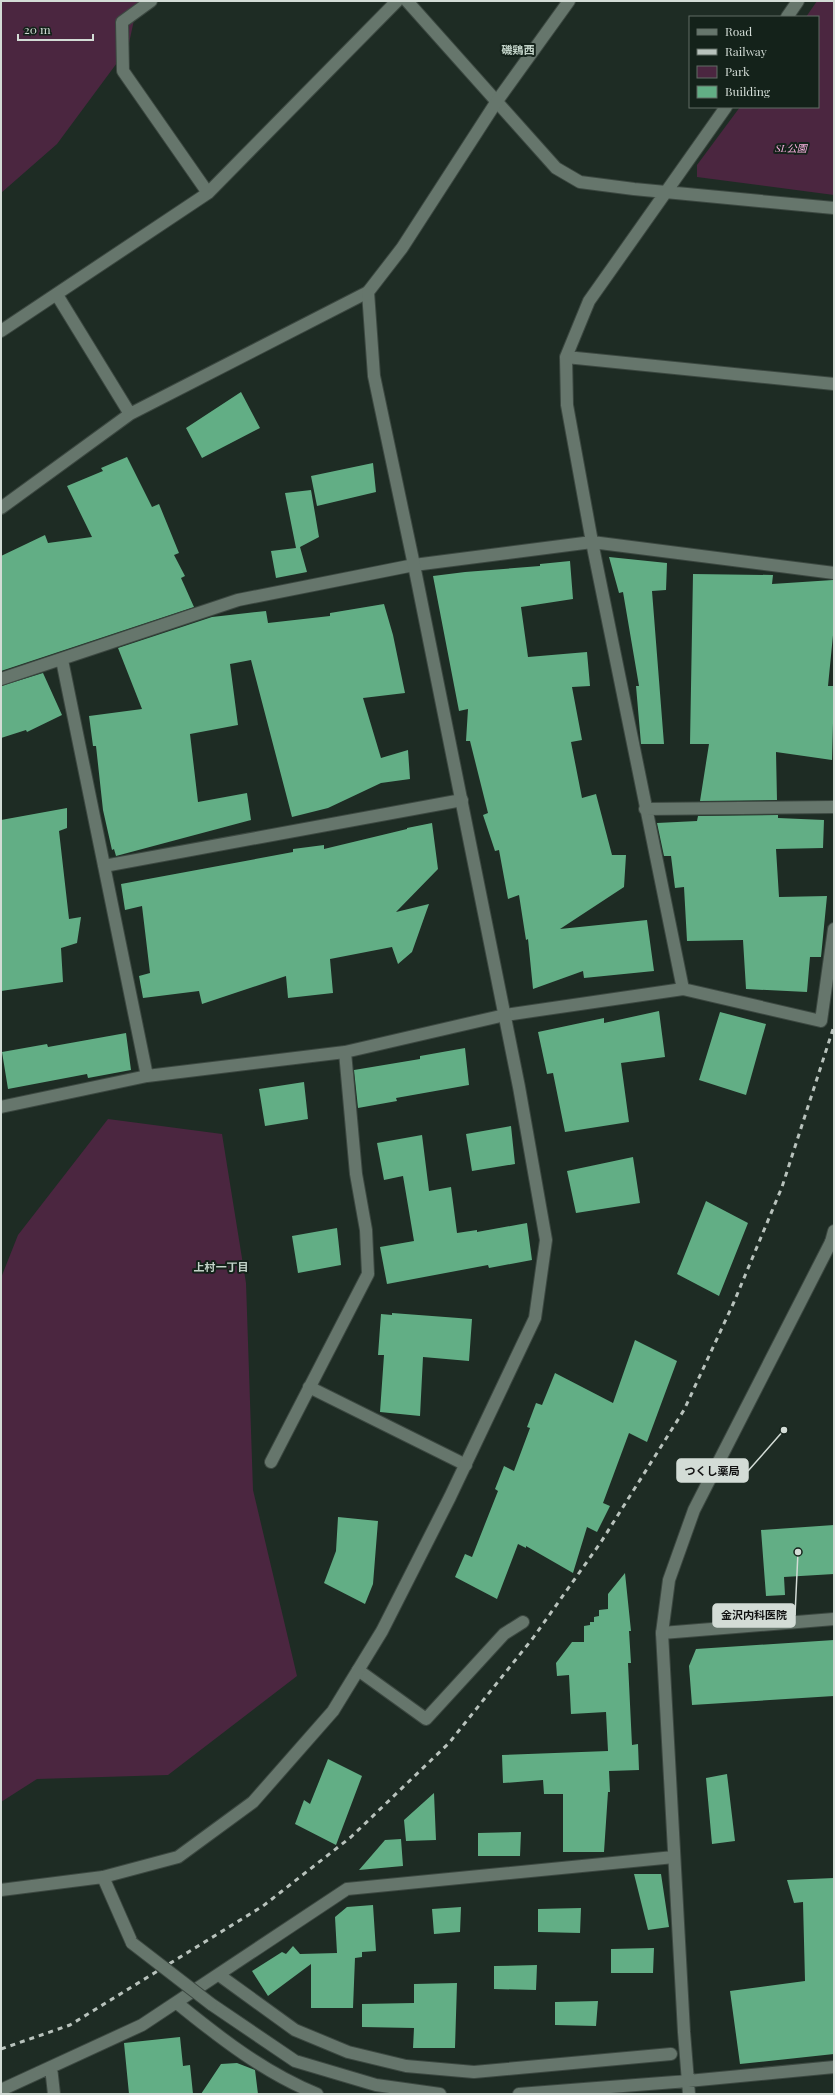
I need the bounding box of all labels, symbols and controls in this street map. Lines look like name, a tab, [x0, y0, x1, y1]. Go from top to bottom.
scale bar	[18, 16, 93, 42]
legend	[689, 16, 819, 108]
text: 20 m	[24, 21, 51, 37]
text: Road	[725, 23, 752, 39]
district label: 磯鶏西	[502, 42, 535, 57]
text: Railway	[725, 43, 767, 59]
text: Park	[725, 63, 750, 79]
text: Building	[725, 83, 771, 99]
park label: SL公園	[774, 141, 809, 155]
district label: 上村一丁目	[194, 1259, 249, 1274]
callout: つくし薬局	[677, 1459, 748, 1482]
text: つくし薬局	[685, 1463, 740, 1478]
callout: 金沢内科医院	[713, 1604, 795, 1627]
text: 金沢内科医院	[721, 1607, 787, 1622]

